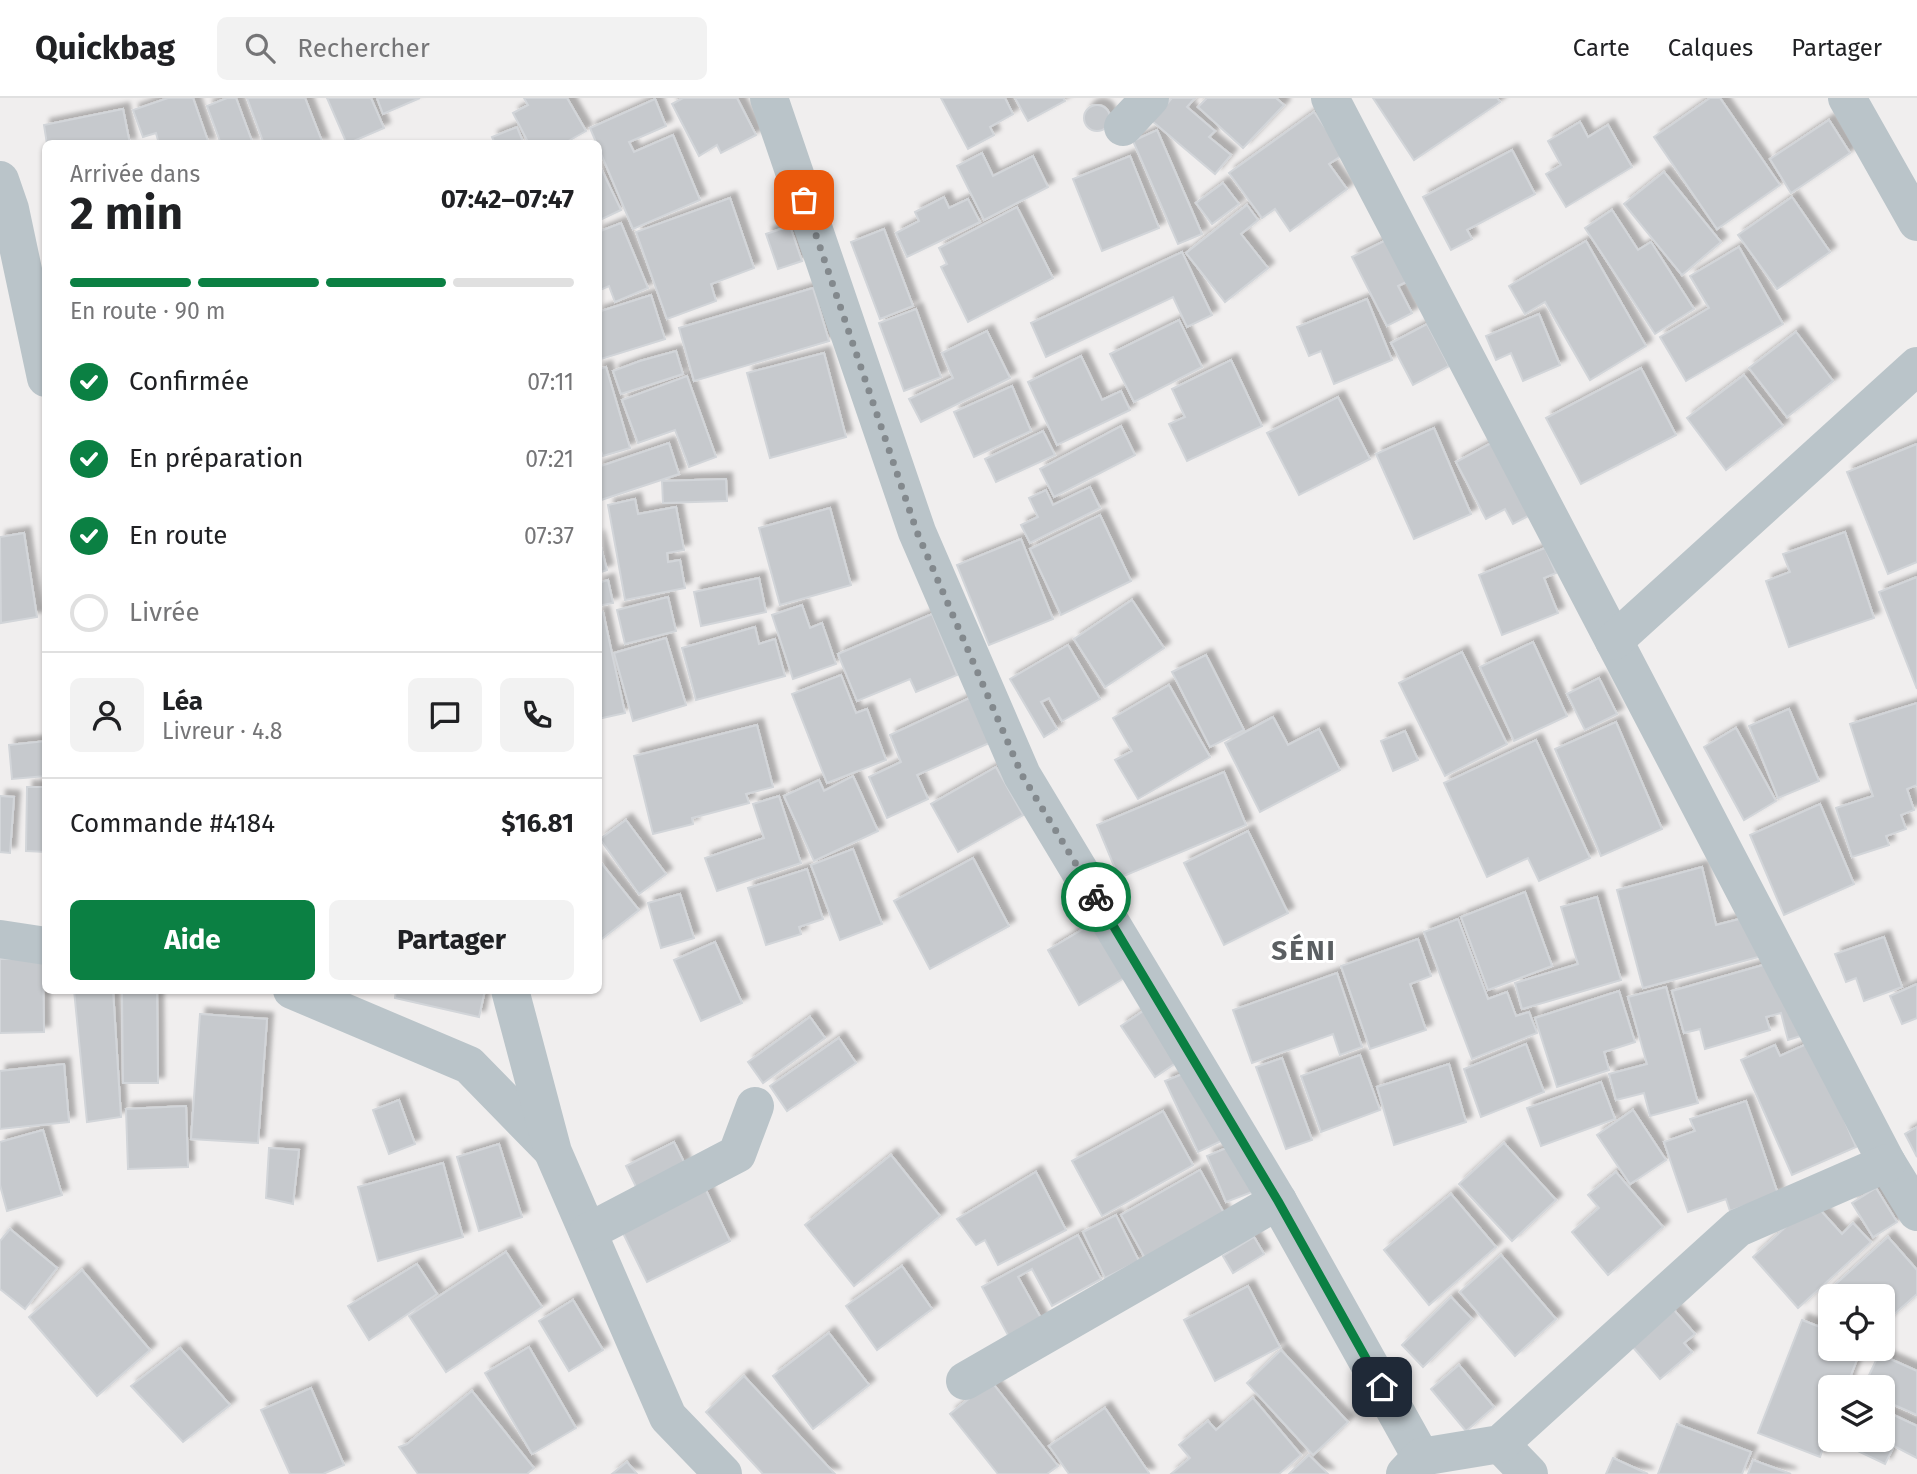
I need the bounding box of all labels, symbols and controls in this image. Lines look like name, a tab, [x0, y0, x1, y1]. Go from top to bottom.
search box	[217, 17, 707, 80]
text: Quickbag	[35, 28, 175, 68]
icon: search	[241, 29, 279, 67]
text: Rechercher	[297, 33, 430, 64]
text: Carte	[1573, 34, 1630, 62]
text: Calques	[1668, 34, 1753, 62]
text: Partager	[1791, 34, 1882, 62]
text: Arrivée dans	[70, 160, 200, 188]
pin	[774, 170, 834, 230]
icon: bag	[785, 181, 823, 219]
text: 07:42–07:47	[441, 184, 574, 215]
text: 2 min	[70, 186, 183, 241]
text: En route · 90 m	[70, 297, 226, 325]
icon: check	[70, 363, 108, 401]
text: Confirmée	[129, 366, 249, 397]
text: 07:11	[527, 368, 574, 396]
icon: check	[70, 440, 108, 478]
text: En préparation	[129, 443, 303, 474]
text: 07:21	[525, 445, 574, 473]
icon: check	[70, 517, 108, 555]
text: En route	[129, 520, 228, 551]
text: 07:37	[524, 522, 574, 550]
text: Livrée	[129, 597, 200, 628]
button: person	[70, 678, 144, 752]
button: chat	[408, 678, 482, 752]
button: phone	[500, 678, 574, 752]
text: Léa	[162, 686, 203, 717]
text: Livreur · 4.8	[162, 717, 282, 745]
text: Commande #4184	[70, 808, 275, 839]
text: $16.81	[501, 808, 574, 839]
courier	[1061, 862, 1131, 932]
icon: bike	[1077, 878, 1115, 916]
button: Aide	[70, 900, 315, 980]
button: Partager	[329, 900, 574, 980]
district label: SÉNI	[1271, 933, 1337, 967]
map controls	[1818, 1284, 1895, 1452]
button: locate	[1818, 1284, 1895, 1361]
pin	[1352, 1357, 1412, 1417]
icon: home	[1363, 1368, 1401, 1406]
button: layers	[1818, 1375, 1895, 1452]

